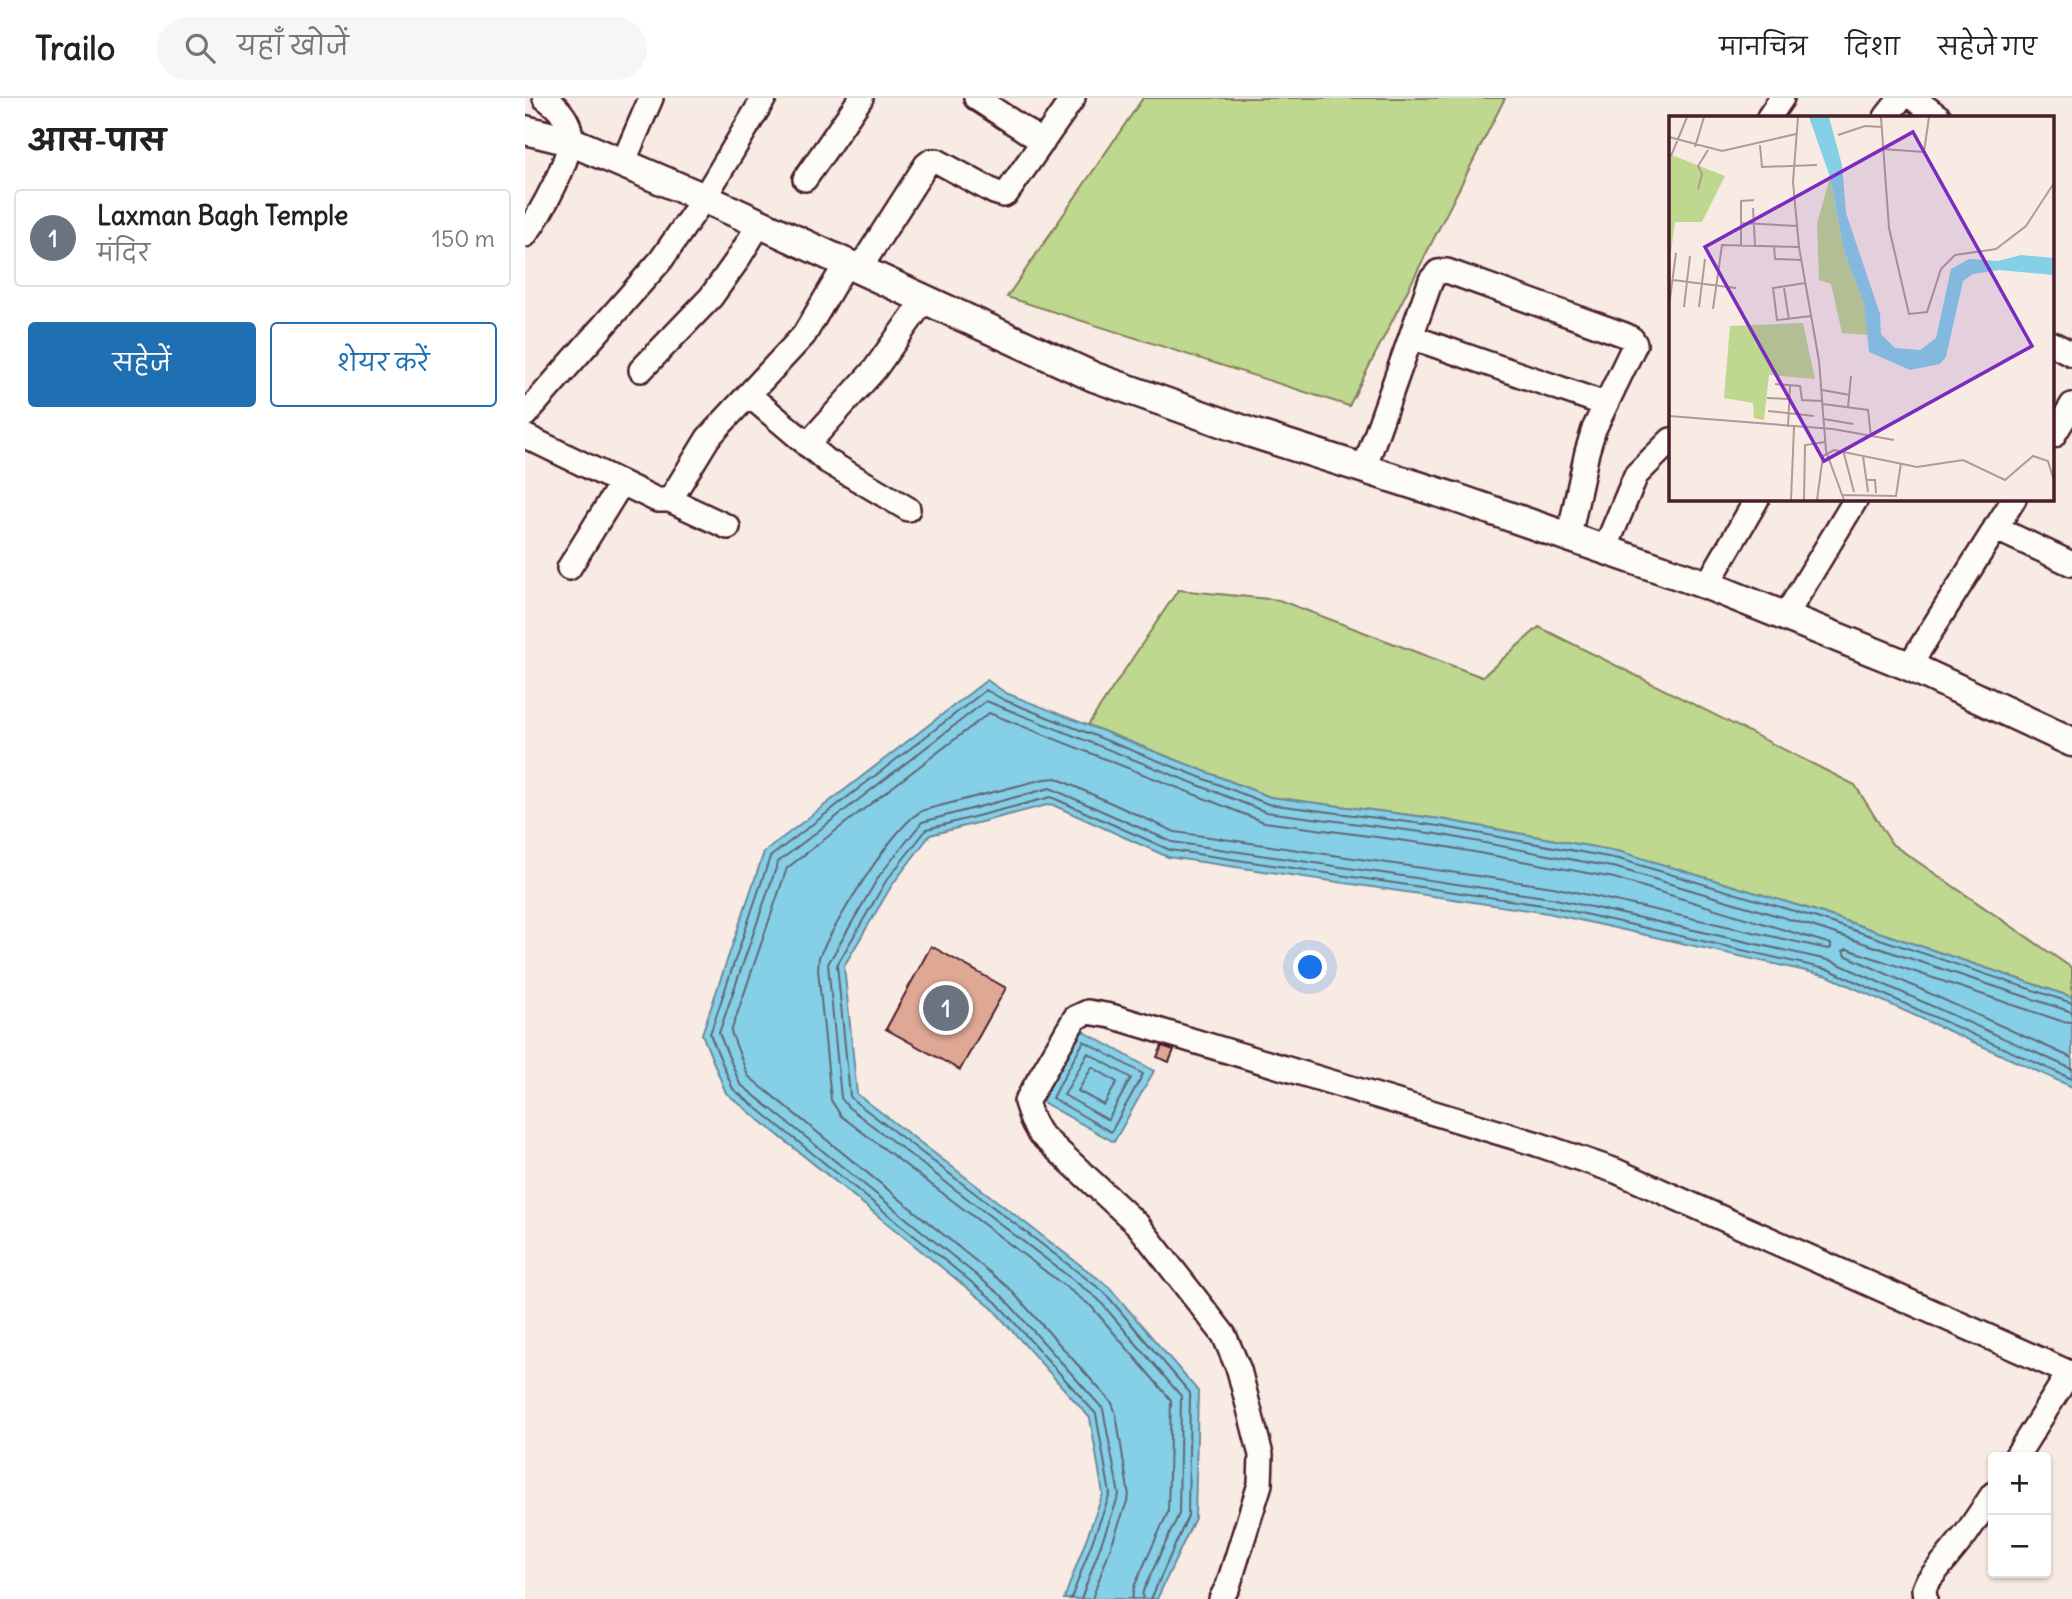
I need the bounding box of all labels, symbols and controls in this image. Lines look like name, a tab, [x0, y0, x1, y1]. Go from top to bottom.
search box	[157, 17, 647, 80]
text: Trailo	[35, 27, 115, 69]
icon: search	[181, 29, 219, 67]
text: यहाँ खोजें	[237, 29, 349, 62]
text: मानचित्र	[1719, 31, 1807, 61]
text: दिशा	[1845, 31, 1900, 61]
text: सहेजे गए	[1938, 31, 2037, 61]
inset map	[1669, 116, 2055, 500]
text: आस-पास	[28, 121, 166, 159]
text: Laxman Bagh Temple	[97, 199, 348, 232]
text: 1	[48, 224, 58, 253]
text: 150 m	[432, 224, 495, 253]
text: मंदिर	[97, 238, 150, 267]
button: सहेजें	[28, 322, 256, 407]
button: शेयर करें	[270, 322, 497, 407]
your location	[1293, 950, 1327, 984]
pin: 1	[923, 982, 969, 1034]
map controls	[1988, 1452, 2051, 1578]
button: +	[1988, 1452, 2051, 1515]
button: −	[1988, 1515, 2051, 1578]

